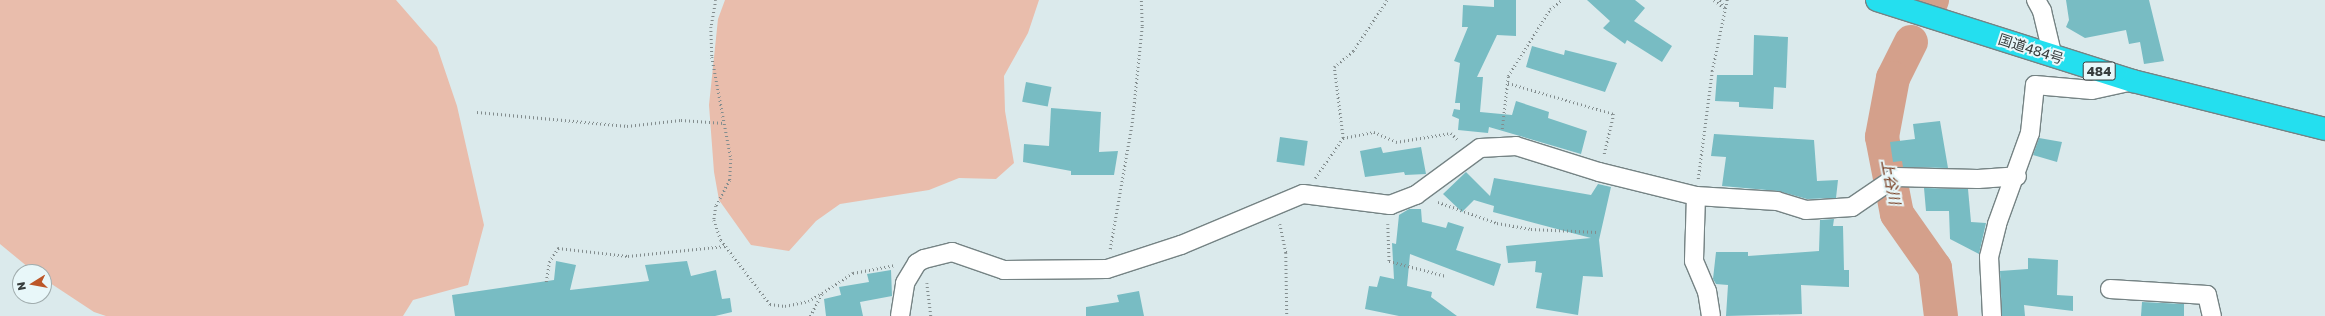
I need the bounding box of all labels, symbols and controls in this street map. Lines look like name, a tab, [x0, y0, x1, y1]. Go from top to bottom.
street label: 国道484号	[1996, 31, 2066, 67]
road number: 484	[2082, 60, 2116, 82]
water label: 上谷川	[1878, 158, 1904, 206]
north arrow	[12, 264, 52, 304]
text: N	[14, 281, 28, 292]

